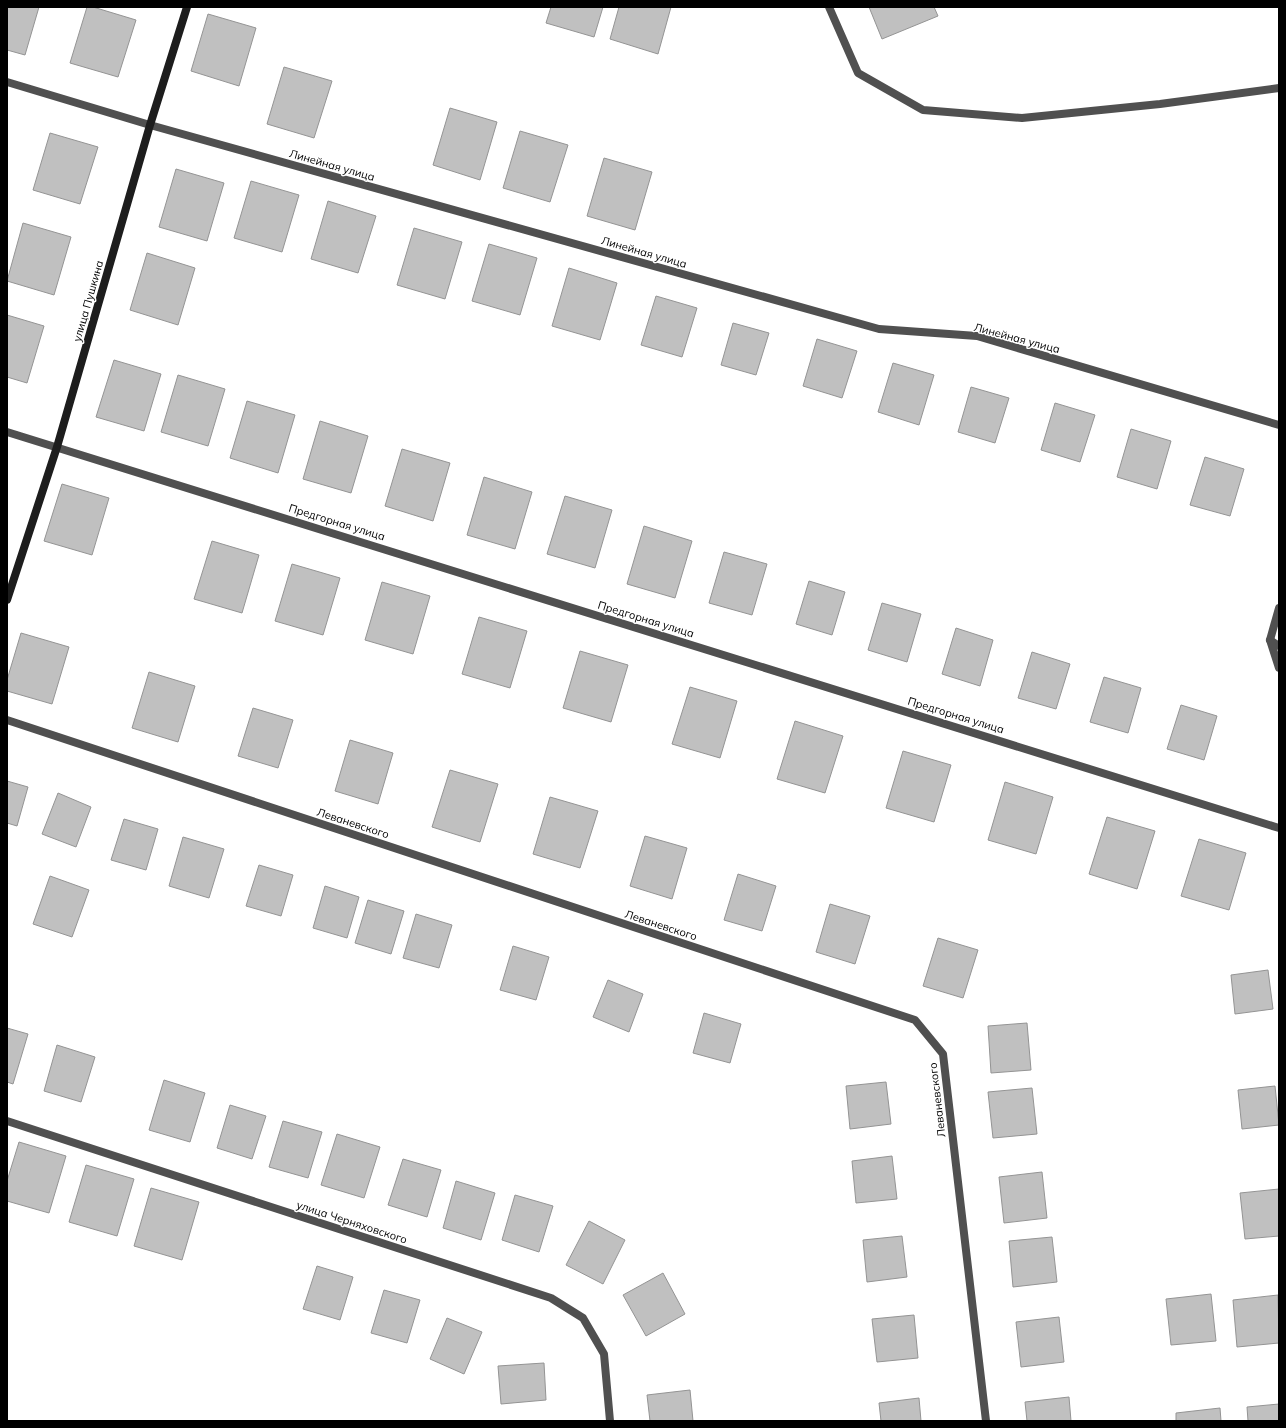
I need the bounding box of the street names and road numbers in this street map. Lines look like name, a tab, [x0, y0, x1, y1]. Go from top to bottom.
street label: Линейная улица	[288, 146, 376, 184]
street label: Линейная улица	[600, 233, 688, 271]
street label: улица Пушкина	[70, 259, 106, 343]
street label: Линейная улица	[972, 320, 1062, 356]
street label: Предгорная улица	[287, 501, 387, 543]
street label: Предгорная улица	[596, 598, 696, 640]
street label: Предгорная улица	[906, 694, 1006, 736]
street label: Леваневского	[315, 805, 391, 841]
street label: Леваневского	[623, 907, 699, 943]
street label: Леваневского	[925, 1062, 949, 1138]
street label: улица Черняховского	[295, 1197, 409, 1247]

